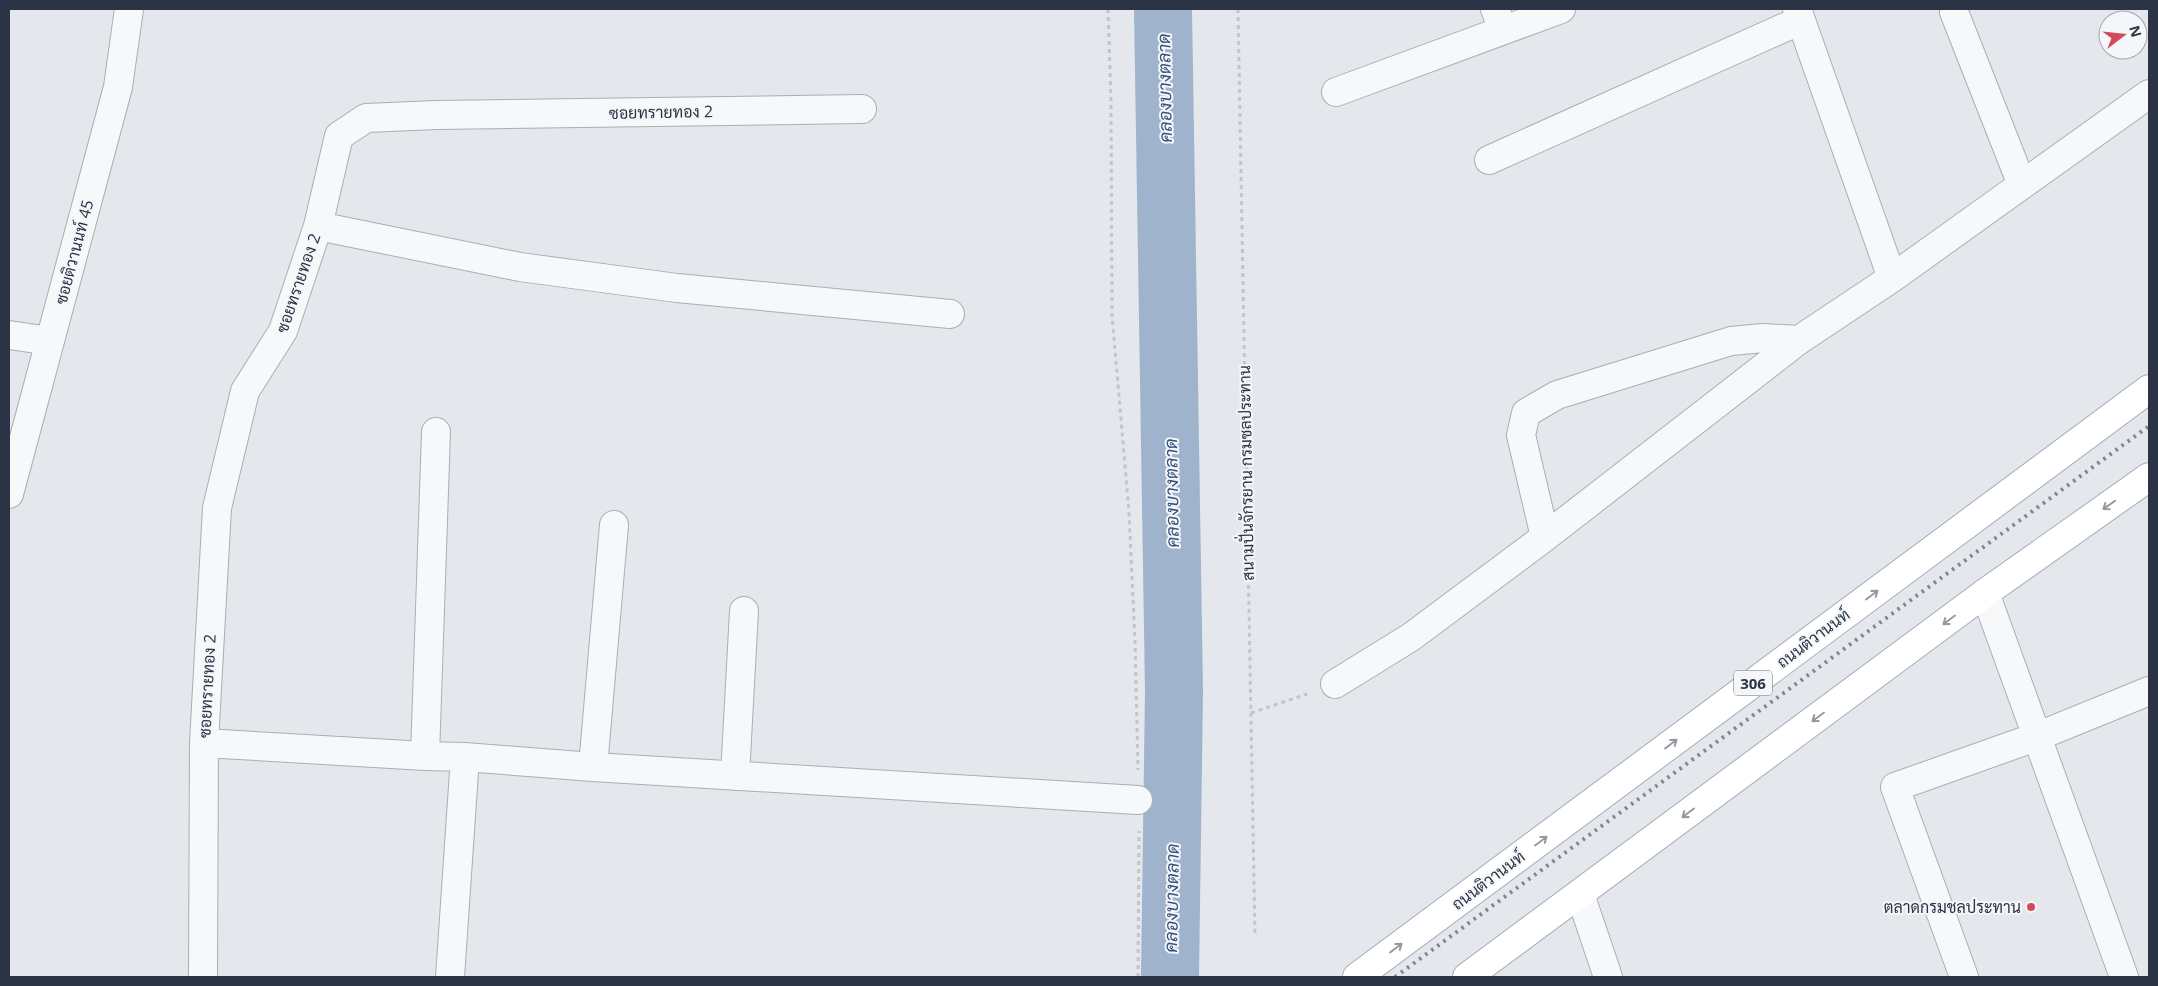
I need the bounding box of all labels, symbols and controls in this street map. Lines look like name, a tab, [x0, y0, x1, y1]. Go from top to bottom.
north arrow	[2098, 10, 2148, 60]
text: N	[2125, 23, 2147, 39]
water label: คลองบางตลาด	[1151, 33, 1177, 143]
street label: ซอยทรายทอง 2	[609, 100, 713, 124]
street label: ซอยติวานนท์ 45	[49, 197, 99, 307]
street label: ซอยทรายทอง 2	[271, 230, 325, 336]
street label: สนามปั่นจักรยาน กรมชลประทาน	[1231, 365, 1259, 581]
water label: คลองบางตลาด	[1158, 438, 1184, 548]
one-way arrow	[2103, 500, 2117, 510]
one-way arrow	[1865, 590, 1879, 600]
street label: ถนนติวานนท์	[1771, 602, 1854, 673]
one-way arrow	[1942, 615, 1956, 625]
street label: ซอยทรายทอง 2	[193, 633, 221, 739]
road number: 306	[1734, 670, 1772, 696]
one-way arrow	[1812, 711, 1825, 722]
one-way arrow	[1664, 739, 1678, 749]
one-way arrow	[1682, 808, 1695, 819]
one-way arrow	[1534, 836, 1548, 846]
water label: คลองบางตลาด	[1158, 843, 1184, 953]
street label: ถนนติวานนท์	[1446, 844, 1529, 915]
place label: ตลาดกรมชลประทาน	[1884, 896, 2021, 918]
marker: ตลาดกรมชลประทาน	[2025, 901, 2037, 913]
one-way arrow	[1389, 943, 1403, 953]

